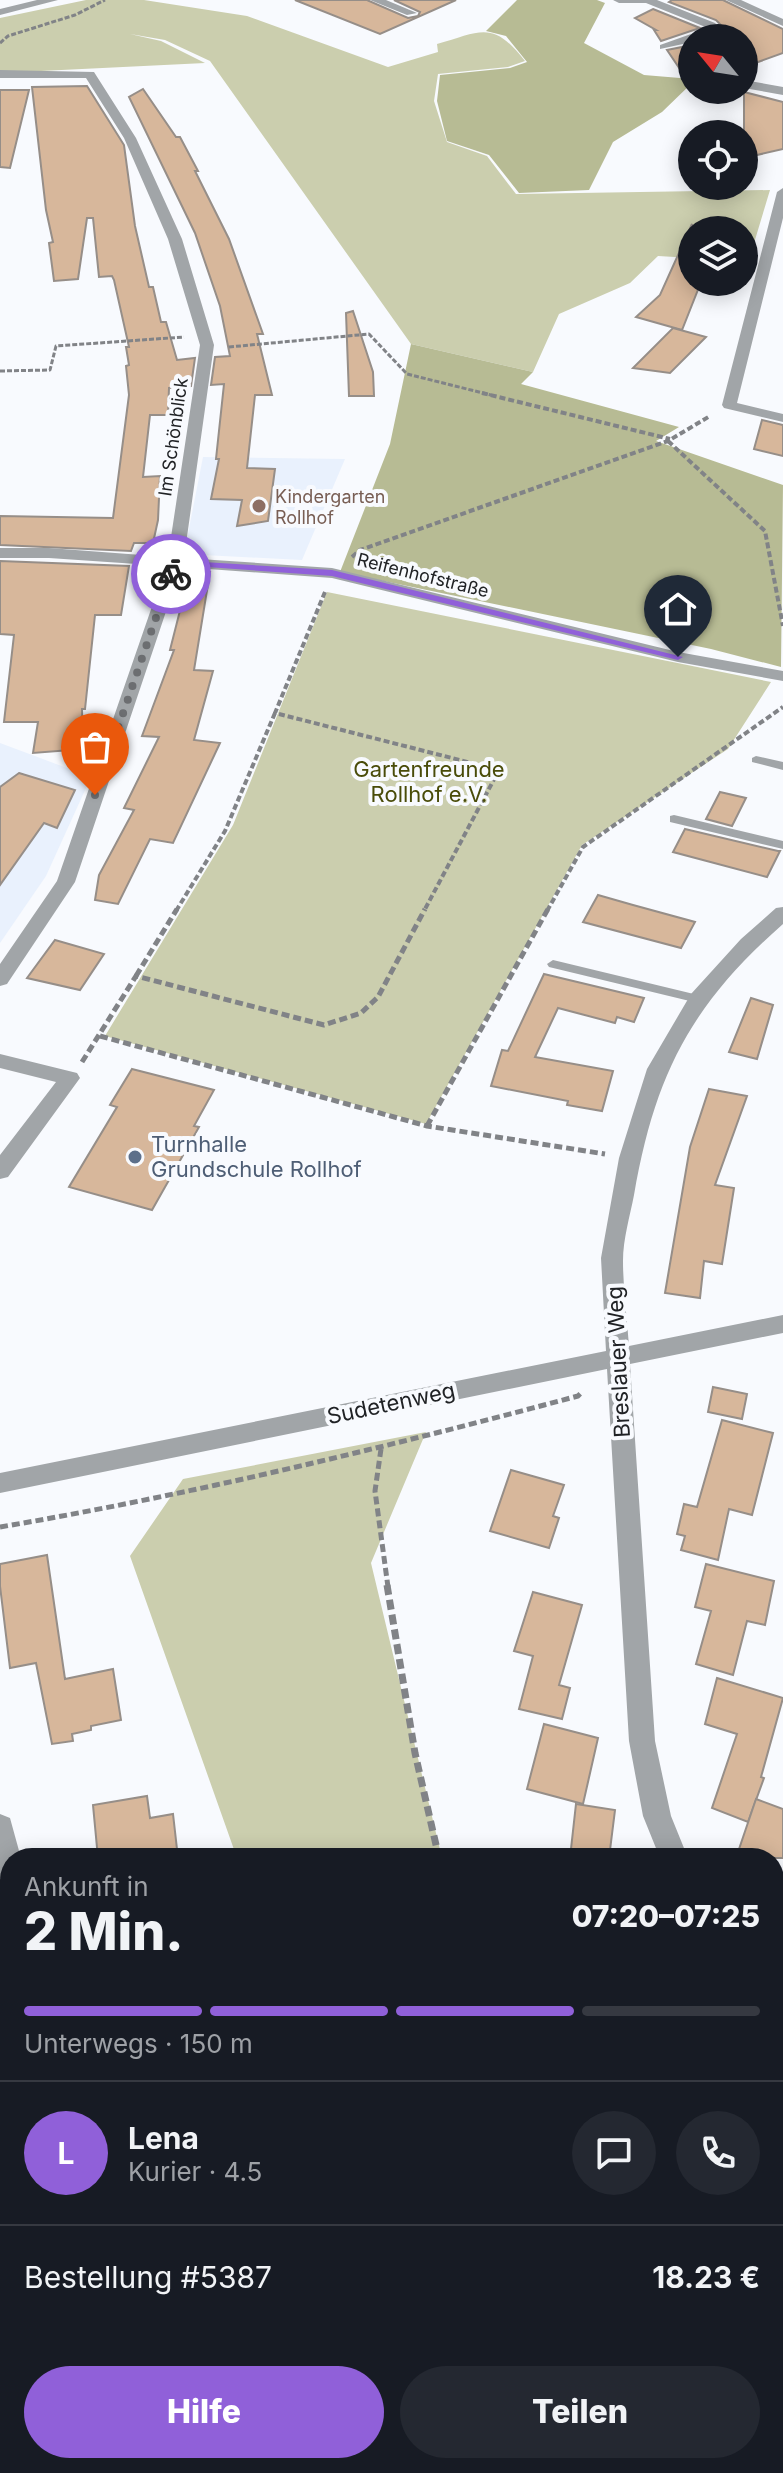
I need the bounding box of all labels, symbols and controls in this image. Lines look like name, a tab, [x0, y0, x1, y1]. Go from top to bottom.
north arrow	[678, 24, 758, 104]
map controls	[678, 24, 758, 296]
button: locate	[678, 120, 758, 200]
button: layers	[678, 216, 758, 296]
street label: Im Schönblick	[154, 376, 192, 498]
place label: Kindergarten Rollhof	[275, 486, 385, 528]
marker: Kindergarten Rollhof	[250, 497, 268, 515]
courier	[131, 534, 211, 614]
street label: Reifenhofstraße	[355, 548, 491, 602]
icon: bike	[149, 552, 193, 596]
pin	[644, 575, 712, 657]
icon: home	[656, 587, 700, 631]
pin	[61, 713, 129, 795]
icon: bag	[73, 725, 117, 769]
park label: Gartenfreunde Rollhof e.V.	[353, 756, 505, 807]
place label: Turnhalle Grundschule Rollhof	[151, 1131, 362, 1182]
marker: Turnhalle Grundschule Rollhof	[126, 1148, 144, 1166]
street label: Breslauer Weg	[601, 1286, 635, 1438]
street label: Sudetenweg	[325, 1377, 457, 1429]
text: Ankunft in	[24, 1871, 149, 1902]
text: 07:20–07:25	[572, 1898, 760, 1934]
text: 2 Min.	[24, 1900, 184, 1963]
text: Unterwegs · 150 m	[24, 2028, 253, 2059]
button: chat	[572, 2111, 656, 2195]
button: phone	[676, 2111, 760, 2195]
text: Lena	[128, 2120, 199, 2156]
text: L	[58, 2135, 74, 2171]
text: Kurier · 4.5	[128, 2156, 262, 2187]
text: Bestellung #5387	[24, 2259, 272, 2295]
text: 18.23 €	[652, 2259, 760, 2295]
button: Hilfe	[24, 2366, 384, 2458]
button: Teilen	[400, 2366, 760, 2458]

